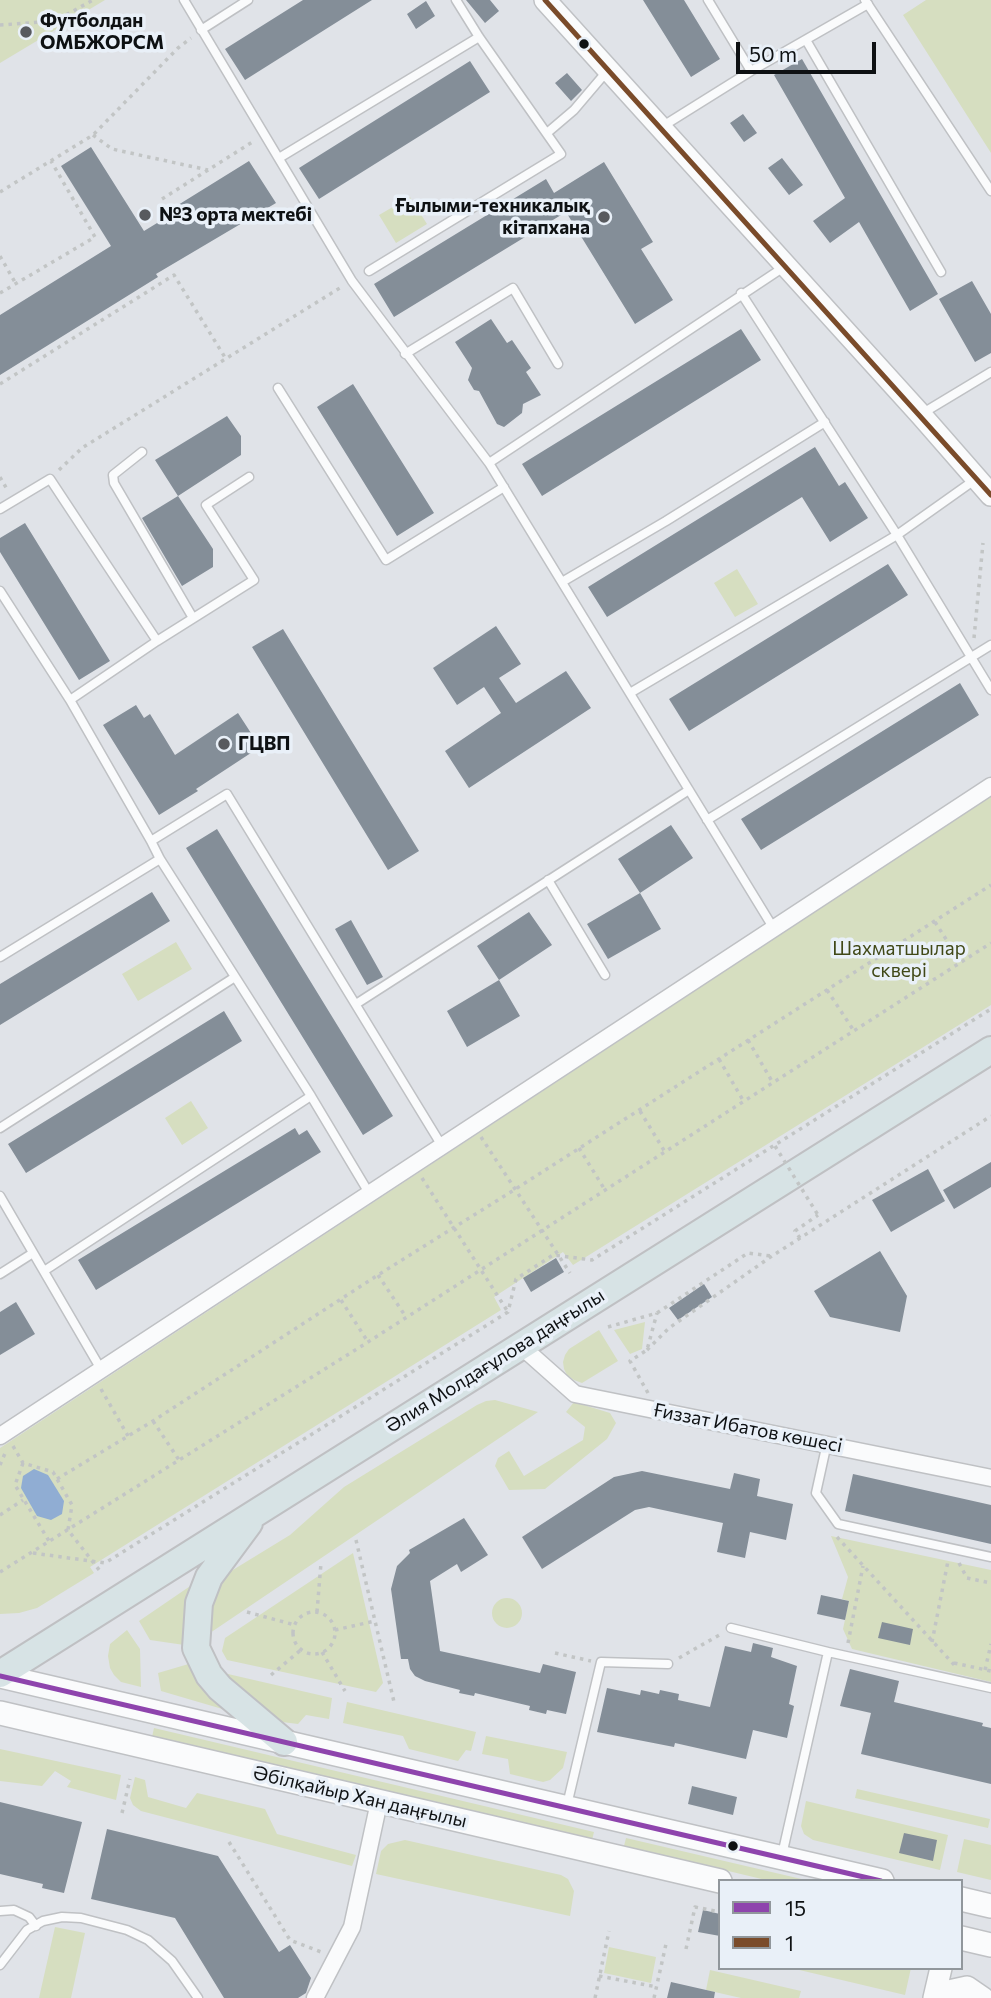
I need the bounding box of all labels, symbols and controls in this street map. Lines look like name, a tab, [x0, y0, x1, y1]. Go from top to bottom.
place label: Футболдан ОМБЖОРСМ	[40, 10, 164, 54]
marker: Футболдан ОМБЖОРСМ	[18, 24, 34, 40]
scale bar	[739, 28, 879, 72]
unlabelled marker	[577, 37, 591, 51]
text: 50 m	[749, 41, 797, 66]
place label: Ғылыми-техникалық кітапхана	[395, 195, 590, 239]
place label: №3 орта мектебі	[159, 204, 312, 226]
marker: №3 орта мектебі	[137, 207, 153, 223]
marker: Ғылыми-техникалық кітапхана	[596, 209, 612, 225]
place label: ГЦВП	[238, 733, 291, 755]
marker: ГЦВП	[216, 736, 232, 752]
park label: Шахматшылар сквері	[832, 938, 966, 982]
street label: Әлия Молдағұлова даңғылы	[381, 1284, 609, 1438]
street label: Ғиззат Ибатов көшесі	[652, 1399, 844, 1457]
street label: Әбілқайыр Хан даңғылы	[251, 1761, 469, 1833]
unlabelled marker	[726, 1839, 740, 1853]
legend	[718, 1879, 963, 1970]
text: 15	[785, 1895, 806, 1920]
text: 1	[785, 1930, 794, 1955]

